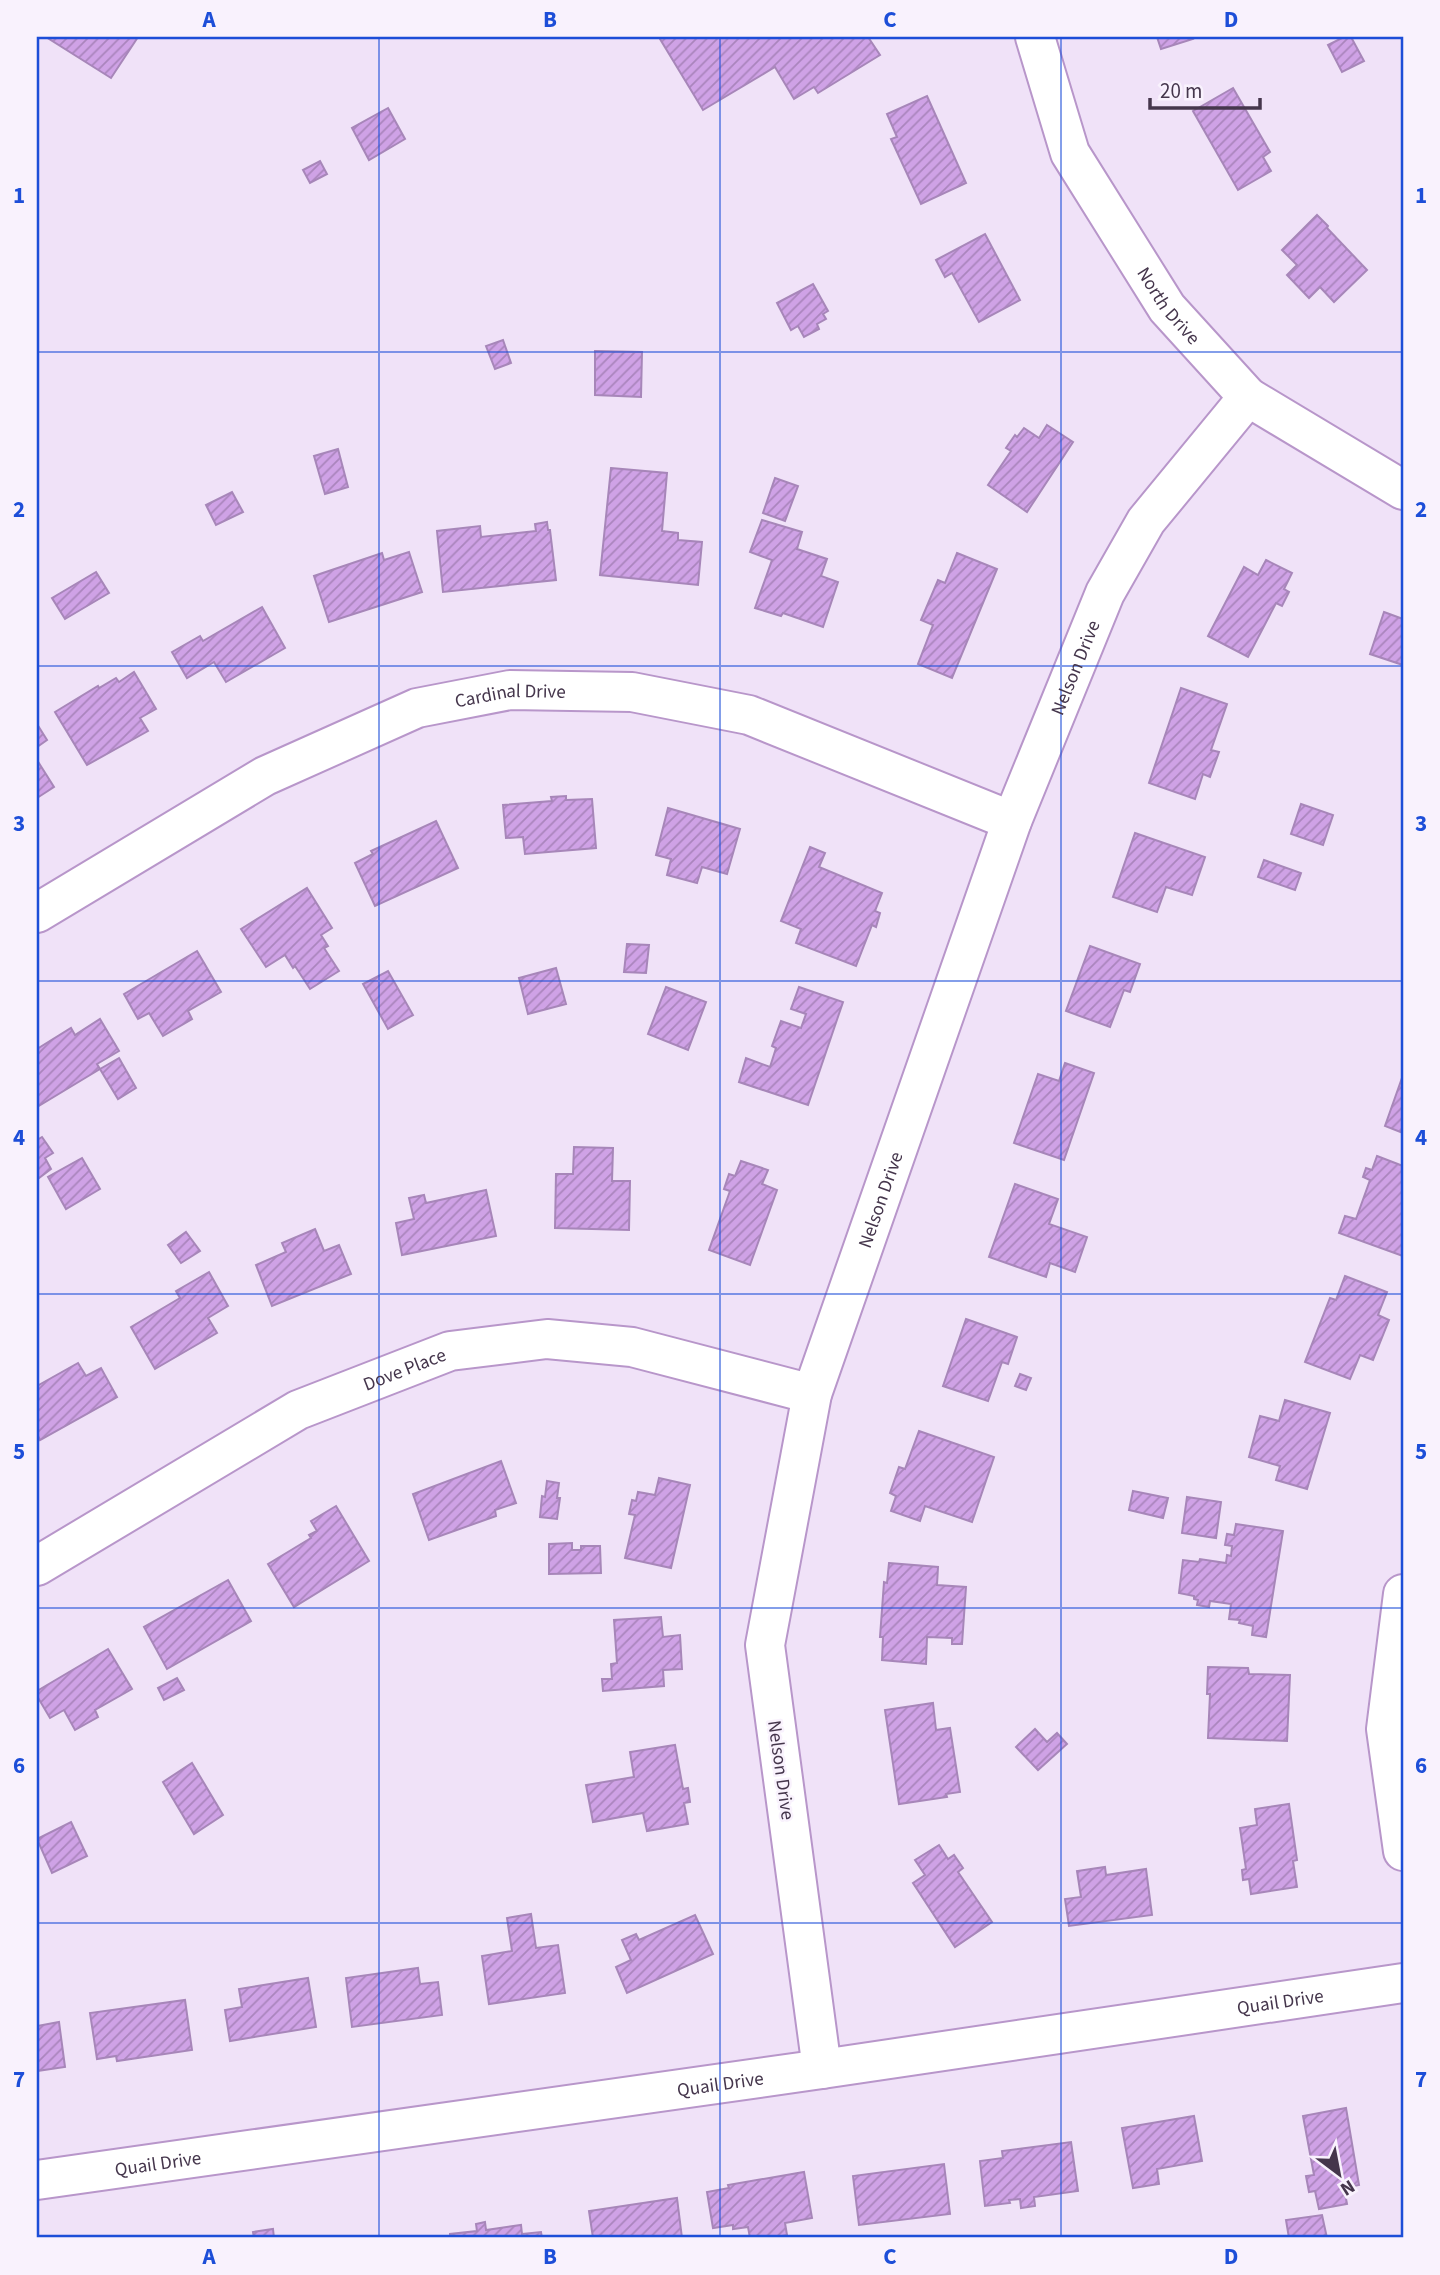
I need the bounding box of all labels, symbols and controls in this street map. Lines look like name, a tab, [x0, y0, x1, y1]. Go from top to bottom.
text: A	[201, 3, 216, 36]
text: B	[543, 3, 557, 36]
text: C	[883, 3, 897, 36]
text: D	[1224, 3, 1238, 36]
scale bar	[1150, 66, 1260, 110]
text: 20 m	[1160, 76, 1202, 106]
text: 1	[13, 179, 25, 212]
text: 1	[1415, 179, 1427, 212]
street label: North Drive	[1130, 262, 1206, 351]
text: 2	[13, 493, 25, 526]
text: 2	[1415, 493, 1427, 526]
street label: Nelson Drive	[1045, 616, 1107, 719]
street label: Cardinal Drive	[453, 678, 566, 715]
text: 3	[13, 807, 25, 840]
text: 3	[1415, 807, 1427, 840]
text: 4	[13, 1121, 25, 1154]
text: 4	[1415, 1121, 1427, 1154]
street label: Nelson Drive	[852, 1148, 911, 1252]
street label: Dove Place	[359, 1342, 450, 1398]
text: 5	[13, 1435, 25, 1468]
text: 5	[1415, 1435, 1427, 1468]
street label: Nelson Drive	[760, 1719, 801, 1822]
text: 6	[13, 1749, 25, 1782]
text: 6	[1415, 1749, 1427, 1782]
street label: Quail Drive	[1235, 1983, 1325, 2022]
text: 7	[13, 2063, 25, 2096]
text: 7	[1415, 2063, 1427, 2096]
street label: Quail Drive	[675, 2065, 765, 2104]
north arrow	[1304, 2138, 1374, 2208]
street label: Quail Drive	[113, 2145, 203, 2184]
text: N	[1335, 2172, 1360, 2202]
text: A	[201, 2240, 216, 2273]
text: B	[543, 2240, 557, 2273]
text: C	[883, 2240, 897, 2273]
text: D	[1224, 2240, 1238, 2273]

